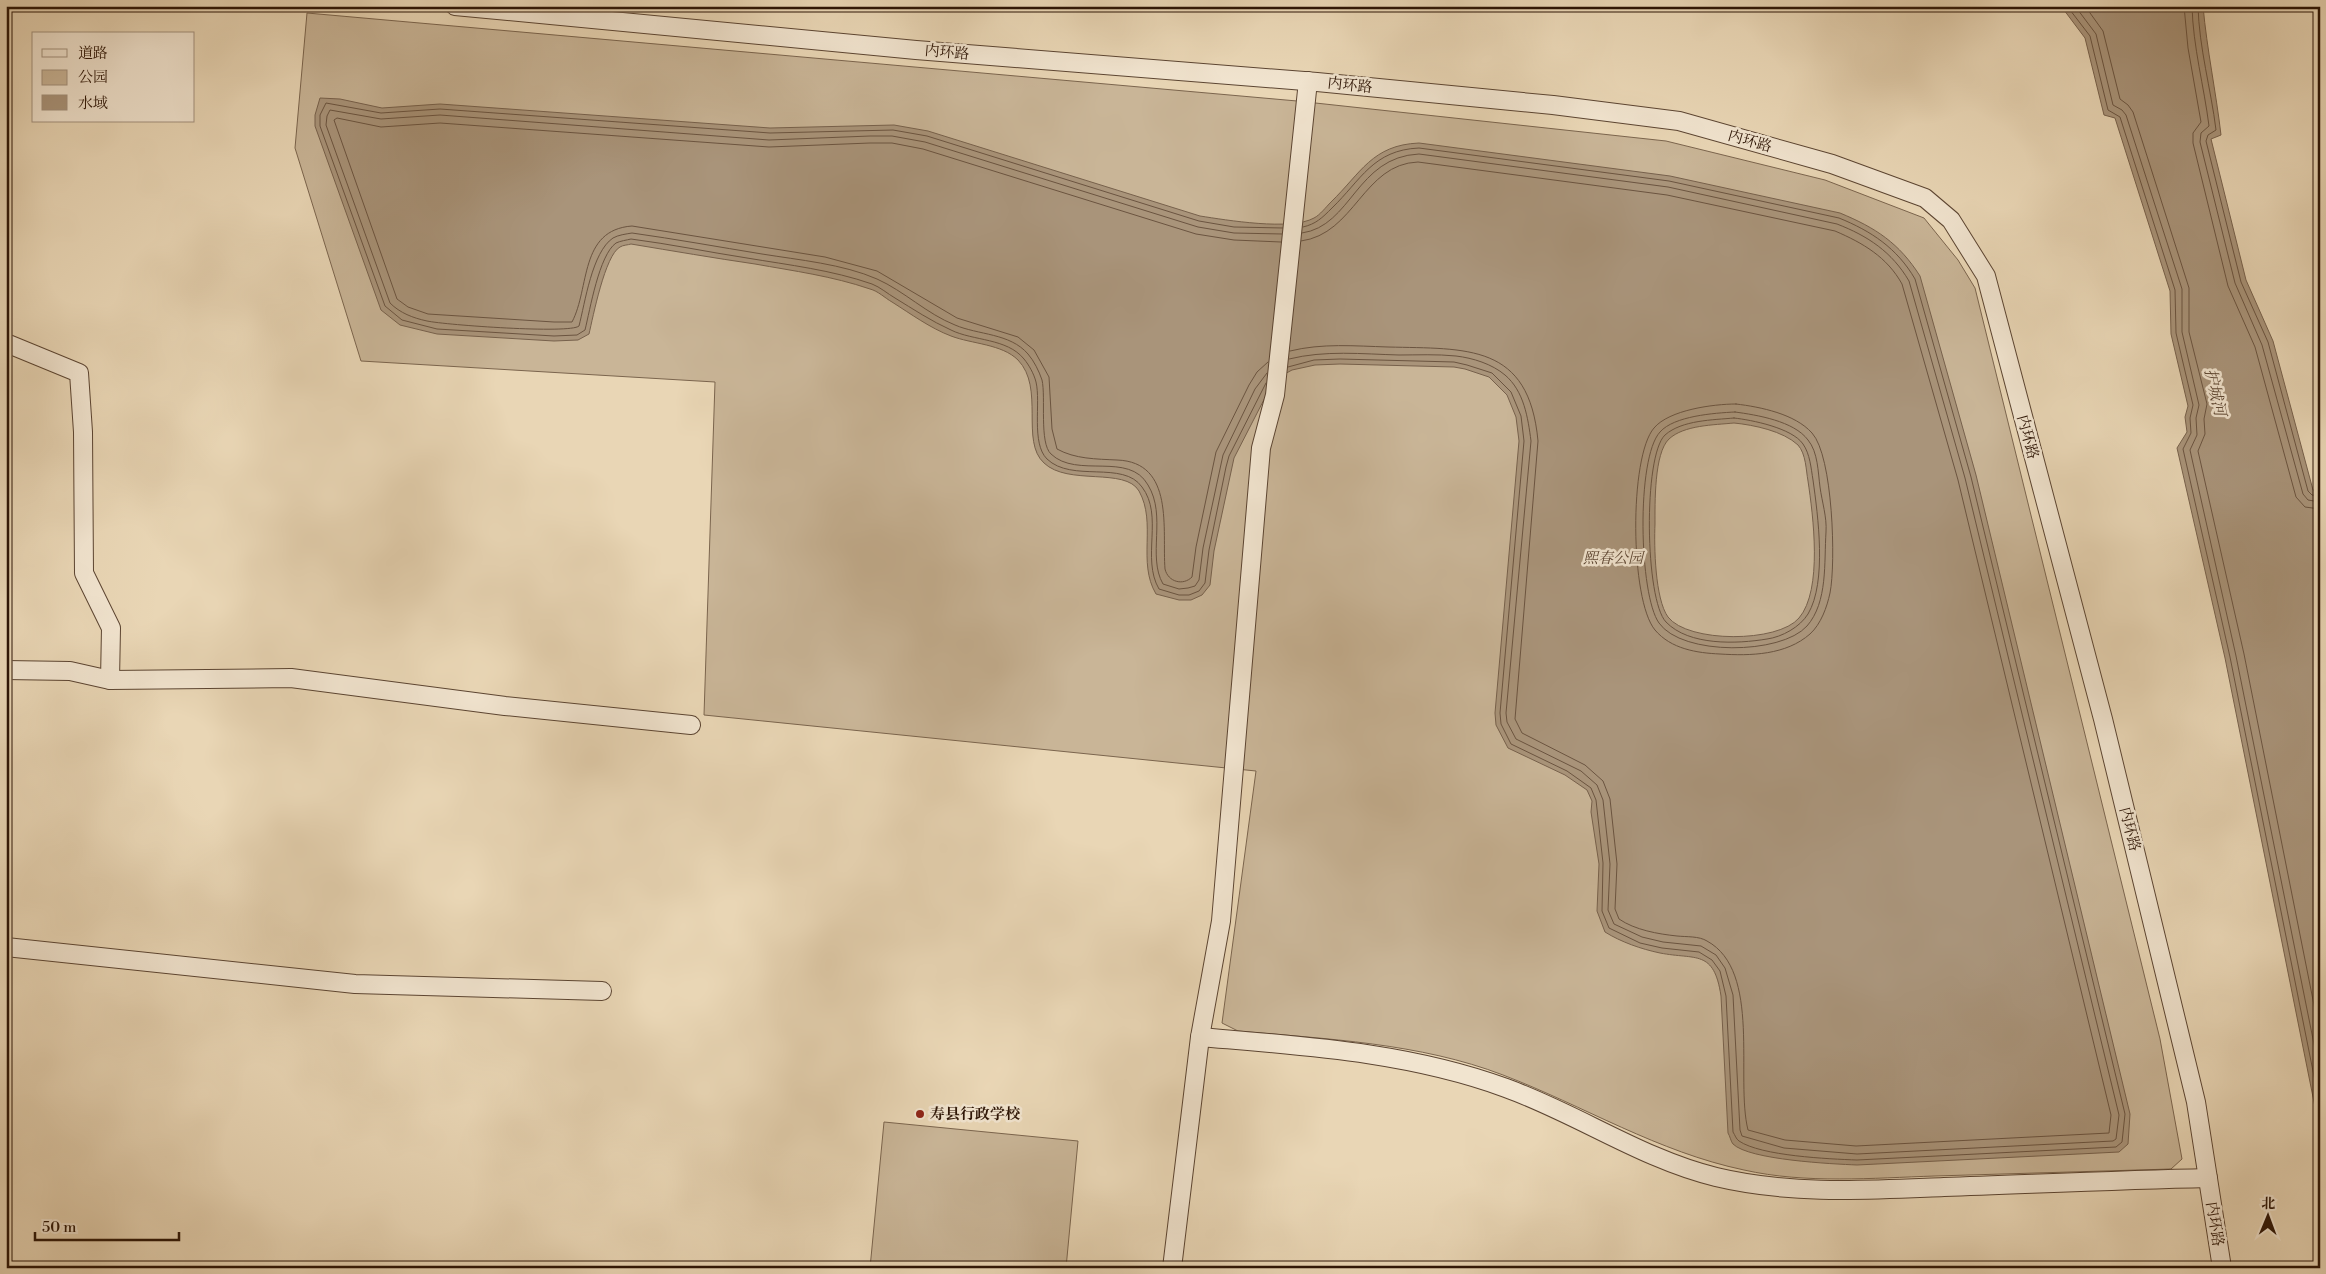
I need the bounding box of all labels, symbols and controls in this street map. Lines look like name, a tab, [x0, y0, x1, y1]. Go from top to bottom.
legend	[32, 32, 195, 122]
street label: 内环路	[924, 41, 970, 64]
text: 道路	[78, 44, 108, 63]
text: 公园	[78, 68, 108, 87]
street label: 内环路	[1327, 74, 1373, 97]
text: 水域	[78, 94, 108, 113]
street label: 内环路	[1726, 126, 1774, 157]
water label: 护城河	[2200, 367, 2231, 421]
street label: 内环路	[2013, 413, 2043, 461]
park label: 熙春公园	[1583, 549, 1645, 568]
street label: 内环路	[2115, 805, 2144, 853]
place label: 寿县行政学校	[930, 1105, 1021, 1124]
marker: 寿县行政学校	[914, 1108, 926, 1120]
north arrow	[2244, 1192, 2294, 1242]
text: 北	[2261, 1195, 2275, 1213]
street label: 内环路	[2202, 1200, 2227, 1248]
scale bar	[35, 1209, 179, 1241]
text: 50 m	[42, 1218, 76, 1237]

